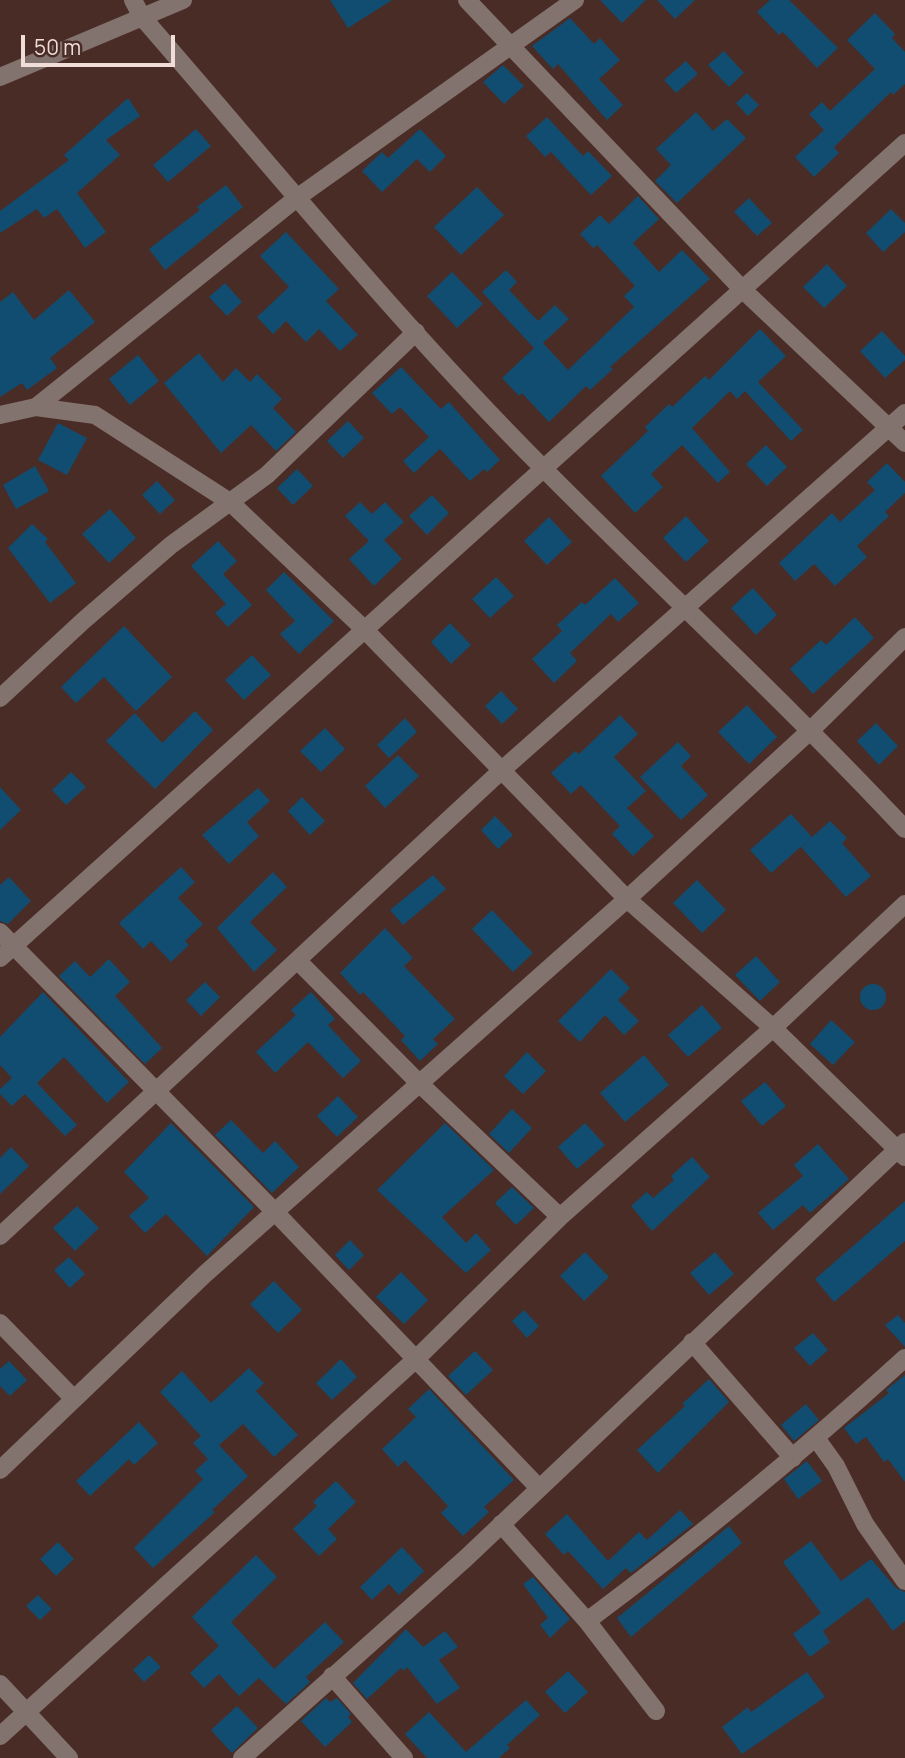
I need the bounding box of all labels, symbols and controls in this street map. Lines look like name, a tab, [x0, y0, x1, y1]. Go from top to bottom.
scale bar	[24, 21, 178, 65]
text: 50 m	[34, 33, 81, 61]

